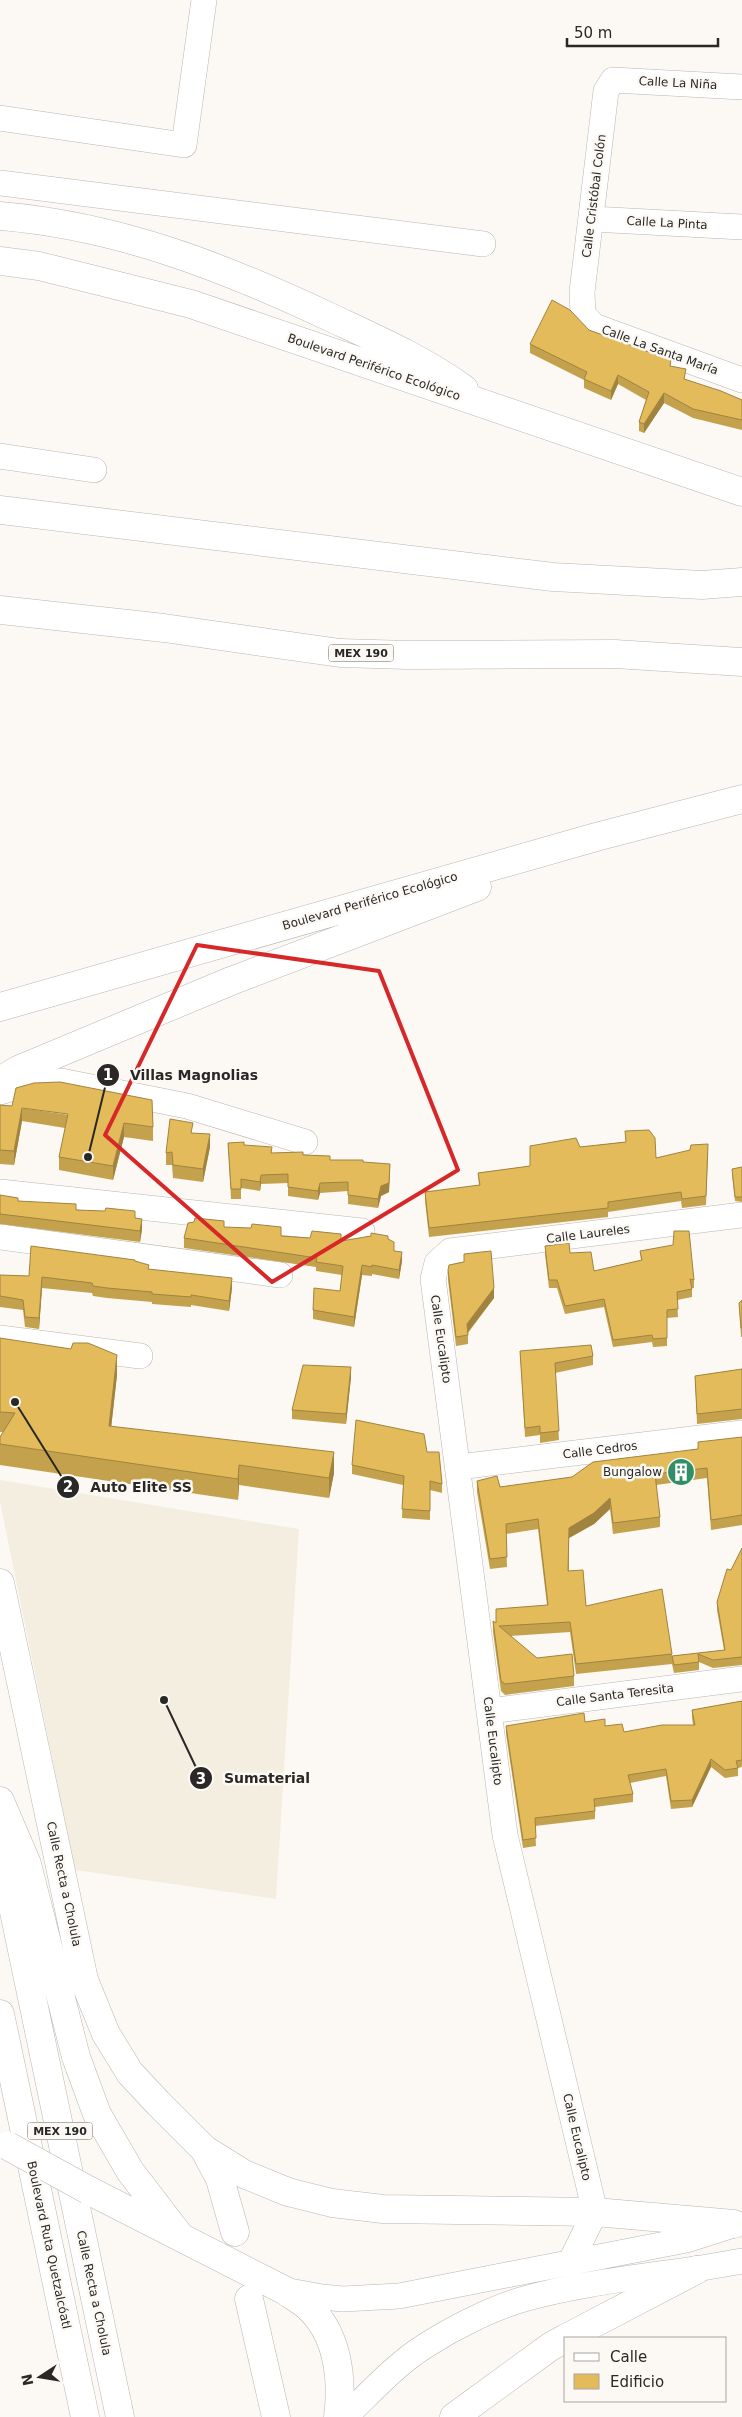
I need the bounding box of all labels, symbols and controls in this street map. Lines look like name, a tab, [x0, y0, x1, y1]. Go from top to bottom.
scale bar	[567, 15, 718, 47]
text: 50 m	[574, 24, 612, 42]
street label: Calle La Niña	[638, 74, 718, 92]
street label: Calle Cristóbal Colón	[579, 133, 609, 259]
street label: Calle La Pinta	[626, 214, 708, 232]
street label: Calle La Santa María	[600, 322, 720, 378]
street label: Boulevard Periférico Ecológico	[286, 331, 462, 403]
road number: MEX 190	[328, 644, 394, 661]
street label: Boulevard Periférico Ecológico	[281, 869, 459, 933]
callout: Villas Magnolias	[95, 1060, 268, 1089]
text: 1	[103, 1066, 113, 1084]
text: Villas Magnolias	[130, 1067, 258, 1083]
street label: Calle Laureles	[545, 1222, 631, 1246]
street label: Calle Eucalipto	[428, 1294, 454, 1384]
street label: Calle Cedros	[562, 1438, 638, 1462]
building icon: Bungalow	[666, 1457, 696, 1487]
place label: Bungalow	[603, 1465, 662, 1479]
callout: Auto Elite SS	[55, 1472, 202, 1501]
text: 2	[63, 1478, 73, 1496]
text: Auto Elite SS	[90, 1479, 192, 1495]
street label: Calle Santa Teresita	[555, 1681, 675, 1709]
street label: Calle Eucalipto	[481, 1696, 505, 1786]
callout: Sumaterial	[189, 1764, 320, 1793]
text: 3	[196, 1770, 206, 1788]
text: Sumaterial	[224, 1770, 310, 1786]
street label: Calle Recta a Cholula	[44, 1820, 84, 1948]
street label: Calle Eucalipto	[560, 2092, 594, 2182]
road number: MEX 190	[28, 2122, 92, 2140]
street label: Boulevard Ruta Quetzalcóatl	[24, 2160, 74, 2330]
street label: Calle Recta a Cholula	[74, 2229, 114, 2357]
legend	[564, 2337, 727, 2402]
text: Calle	[610, 2348, 647, 2366]
north arrow	[15, 2352, 65, 2402]
text: N	[18, 2372, 36, 2387]
text: Edificio	[610, 2373, 664, 2391]

